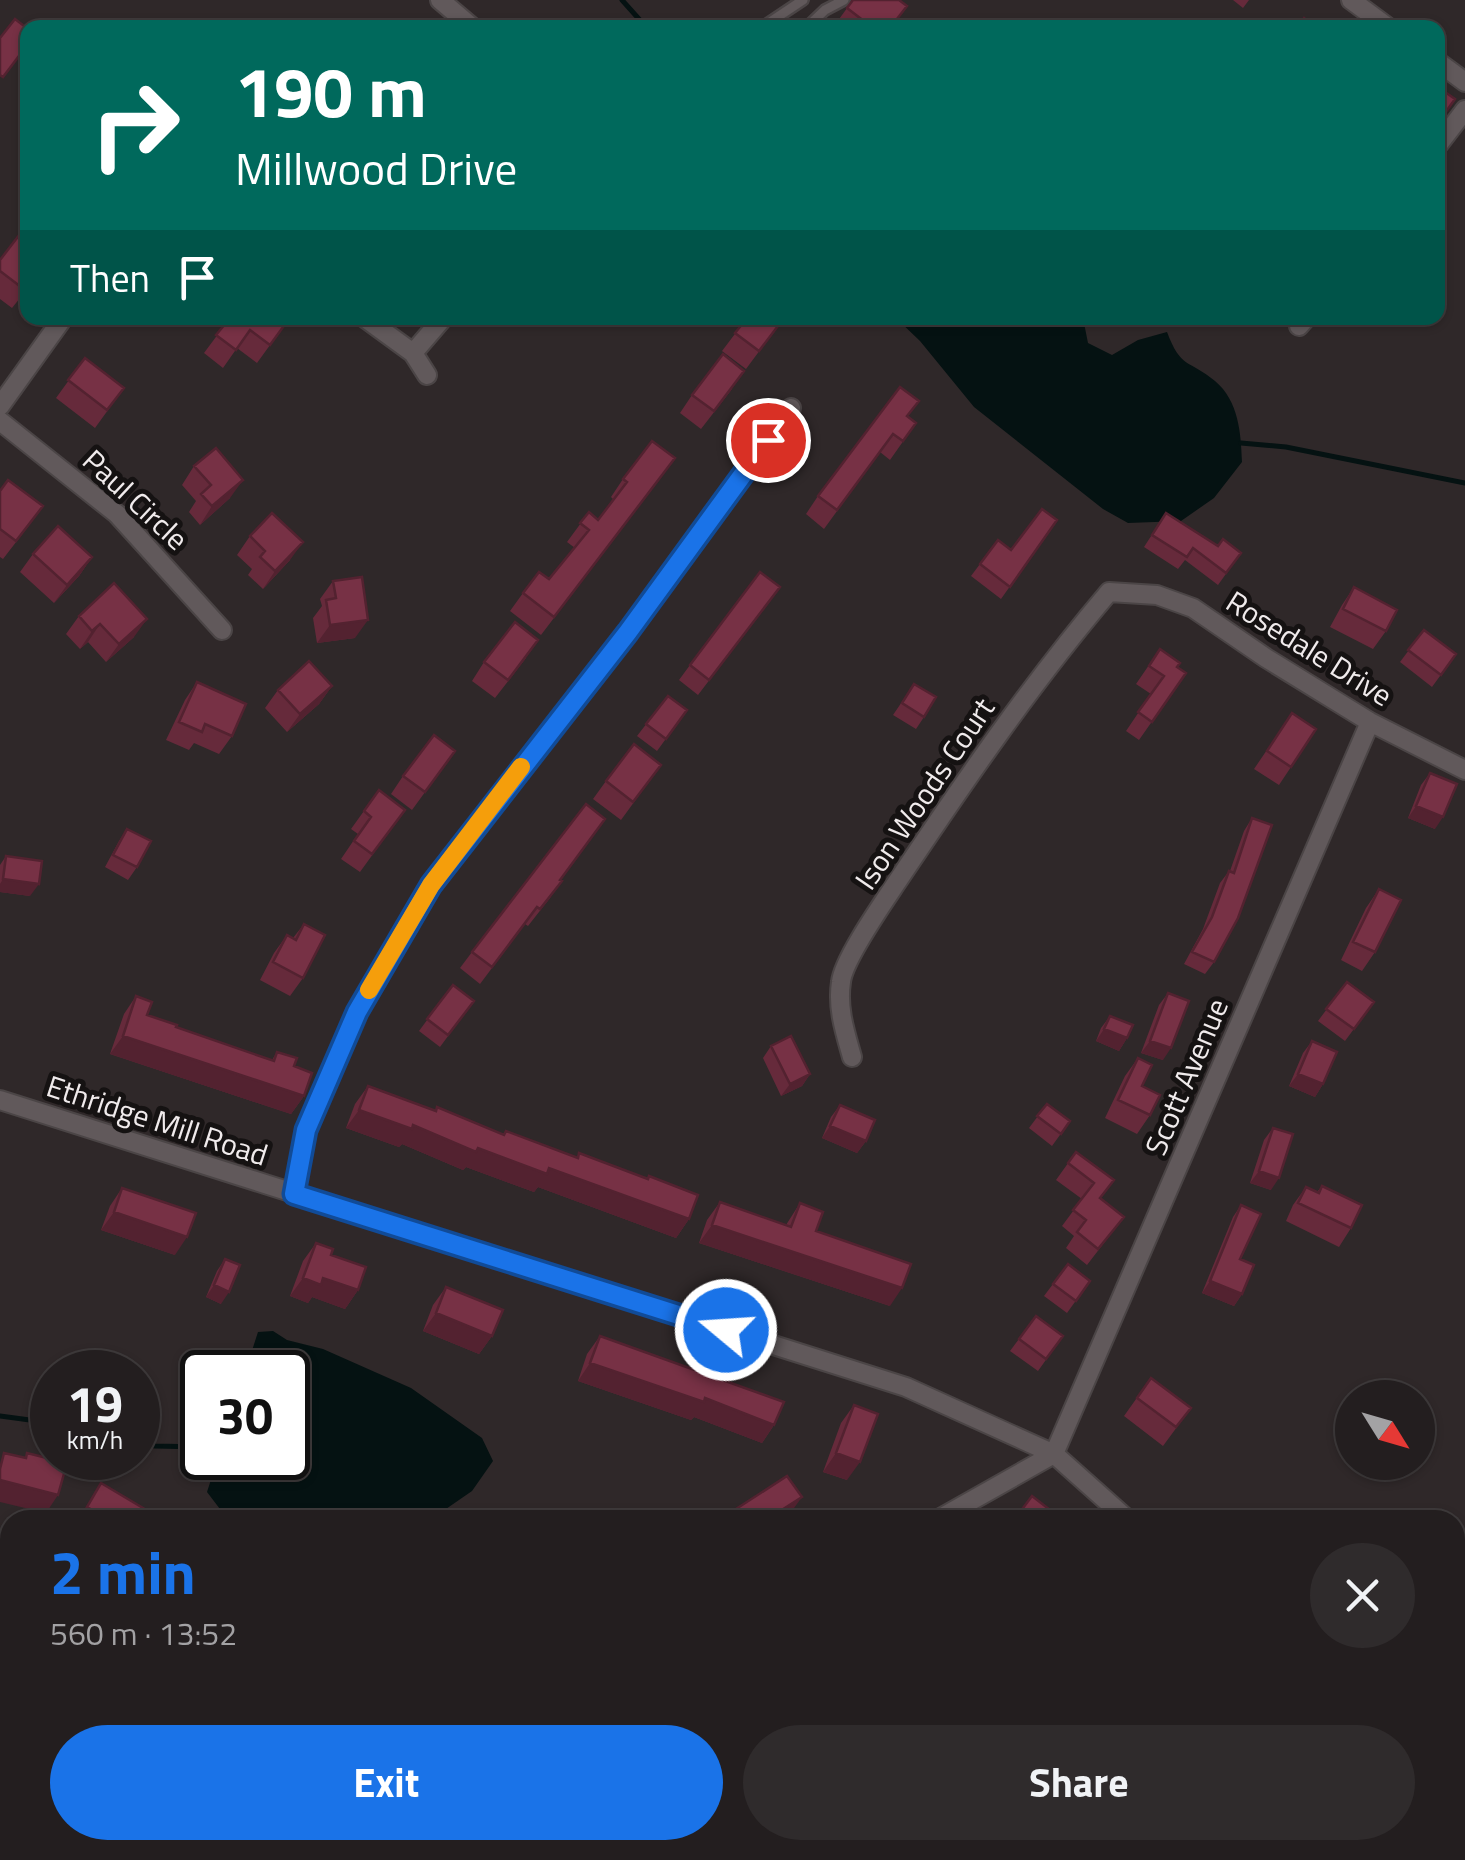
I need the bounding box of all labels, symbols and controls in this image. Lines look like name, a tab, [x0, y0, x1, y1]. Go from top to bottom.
text: 190 m	[235, 38, 427, 144]
icon: right	[70, 60, 200, 190]
text: Millwood Drive	[235, 134, 517, 202]
text: Then	[70, 249, 150, 307]
icon: arrive	[170, 250, 225, 305]
pin	[726, 398, 811, 483]
icon: arrive	[741, 413, 796, 468]
street label: Paul Circle	[72, 438, 199, 561]
street label: Rosedale Drive	[1217, 579, 1402, 718]
street label: Ison Woods Court	[843, 688, 1006, 899]
street label: Scott Avenue	[1132, 991, 1240, 1162]
street label: Ethridge Mill Road	[41, 1063, 274, 1177]
position arrow	[674, 1278, 778, 1382]
speed limit sign: 30	[180, 1350, 310, 1480]
text: 19	[67, 1365, 123, 1441]
north arrow	[1335, 1380, 1435, 1480]
map controls	[1335, 1380, 1435, 1480]
text: km/h	[67, 1421, 123, 1459]
text: 2 min	[50, 1526, 196, 1617]
button: close	[1310, 1543, 1415, 1648]
text: 560 m · 13:52	[50, 1609, 237, 1657]
button: Exit	[50, 1725, 723, 1840]
button: Share	[743, 1725, 1415, 1840]

